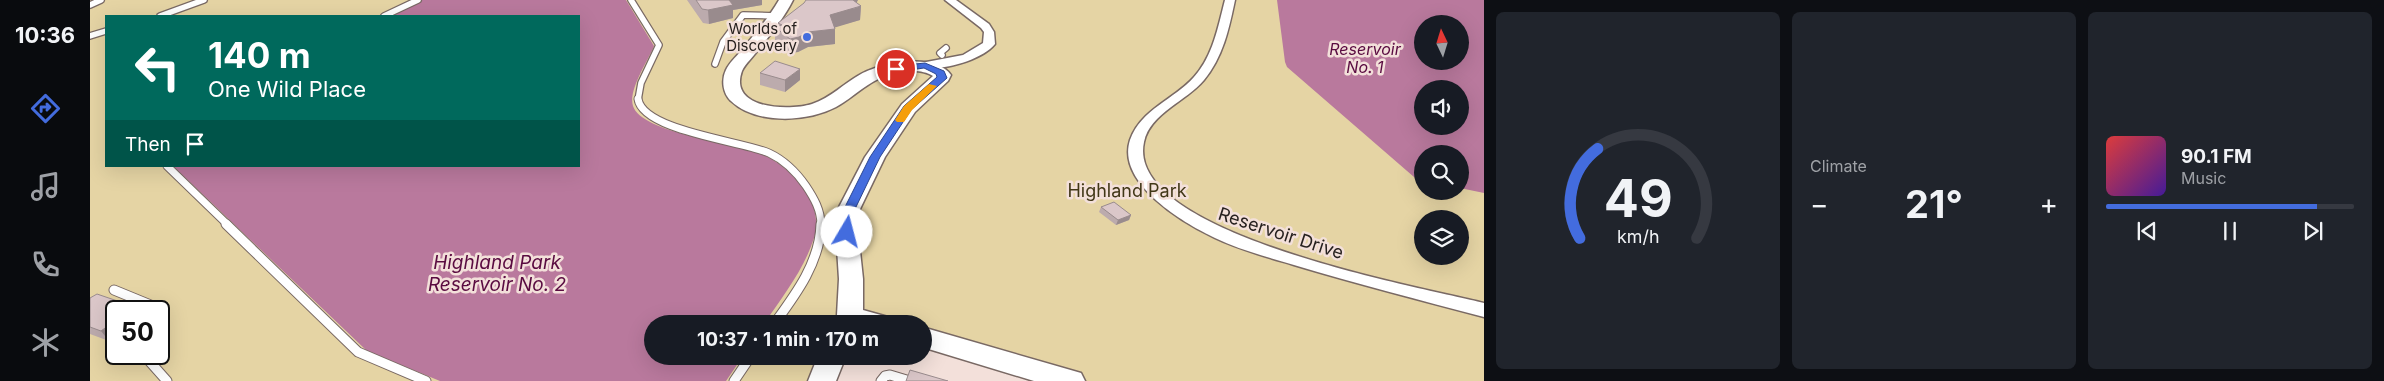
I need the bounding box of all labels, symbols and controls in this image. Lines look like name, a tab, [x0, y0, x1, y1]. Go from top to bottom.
north arrow	[1414, 15, 1469, 70]
map controls	[1414, 15, 1469, 265]
place label: Worlds of Discovery	[726, 19, 798, 55]
text: 10:36	[15, 22, 75, 48]
marker: Worlds of Discovery	[801, 31, 813, 43]
text: 140 m	[208, 34, 311, 76]
icon: left	[125, 35, 190, 100]
water label: Reservoir No. 1	[1329, 39, 1402, 77]
pin	[875, 48, 917, 90]
icon: arrive	[882, 55, 910, 83]
text: One Wild Place	[208, 76, 366, 102]
button: sound	[1414, 80, 1469, 135]
icon: directions	[28, 91, 63, 126]
icon: arrive	[181, 130, 209, 158]
text: Then	[125, 133, 171, 156]
button: search	[1414, 145, 1469, 200]
text: 90.1 FM	[2181, 145, 2252, 168]
text: Climate	[1810, 156, 1867, 176]
text: 49	[1604, 167, 1672, 230]
text: Music	[2181, 168, 2226, 188]
icon: music	[28, 169, 63, 204]
park label: Highland Park	[1067, 180, 1187, 201]
text: 21°	[1905, 181, 1963, 227]
text: −	[1810, 187, 1829, 221]
text: +	[2039, 187, 2058, 221]
street label: Reservoir Drive	[1216, 203, 1346, 263]
position arrow	[820, 205, 872, 257]
button: layers	[1414, 210, 1469, 265]
icon: previous	[2133, 217, 2161, 245]
icon: pause	[2216, 217, 2244, 245]
icon: next	[2299, 217, 2327, 245]
text: km/h	[1617, 226, 1659, 247]
icon: phone	[28, 247, 63, 282]
water label: Highland Park Reservoir No. 2	[428, 251, 567, 296]
speed limit sign: 50	[105, 300, 170, 365]
icon: climate	[28, 325, 63, 360]
text: 10:37 · 1 min · 170 m	[697, 328, 879, 351]

